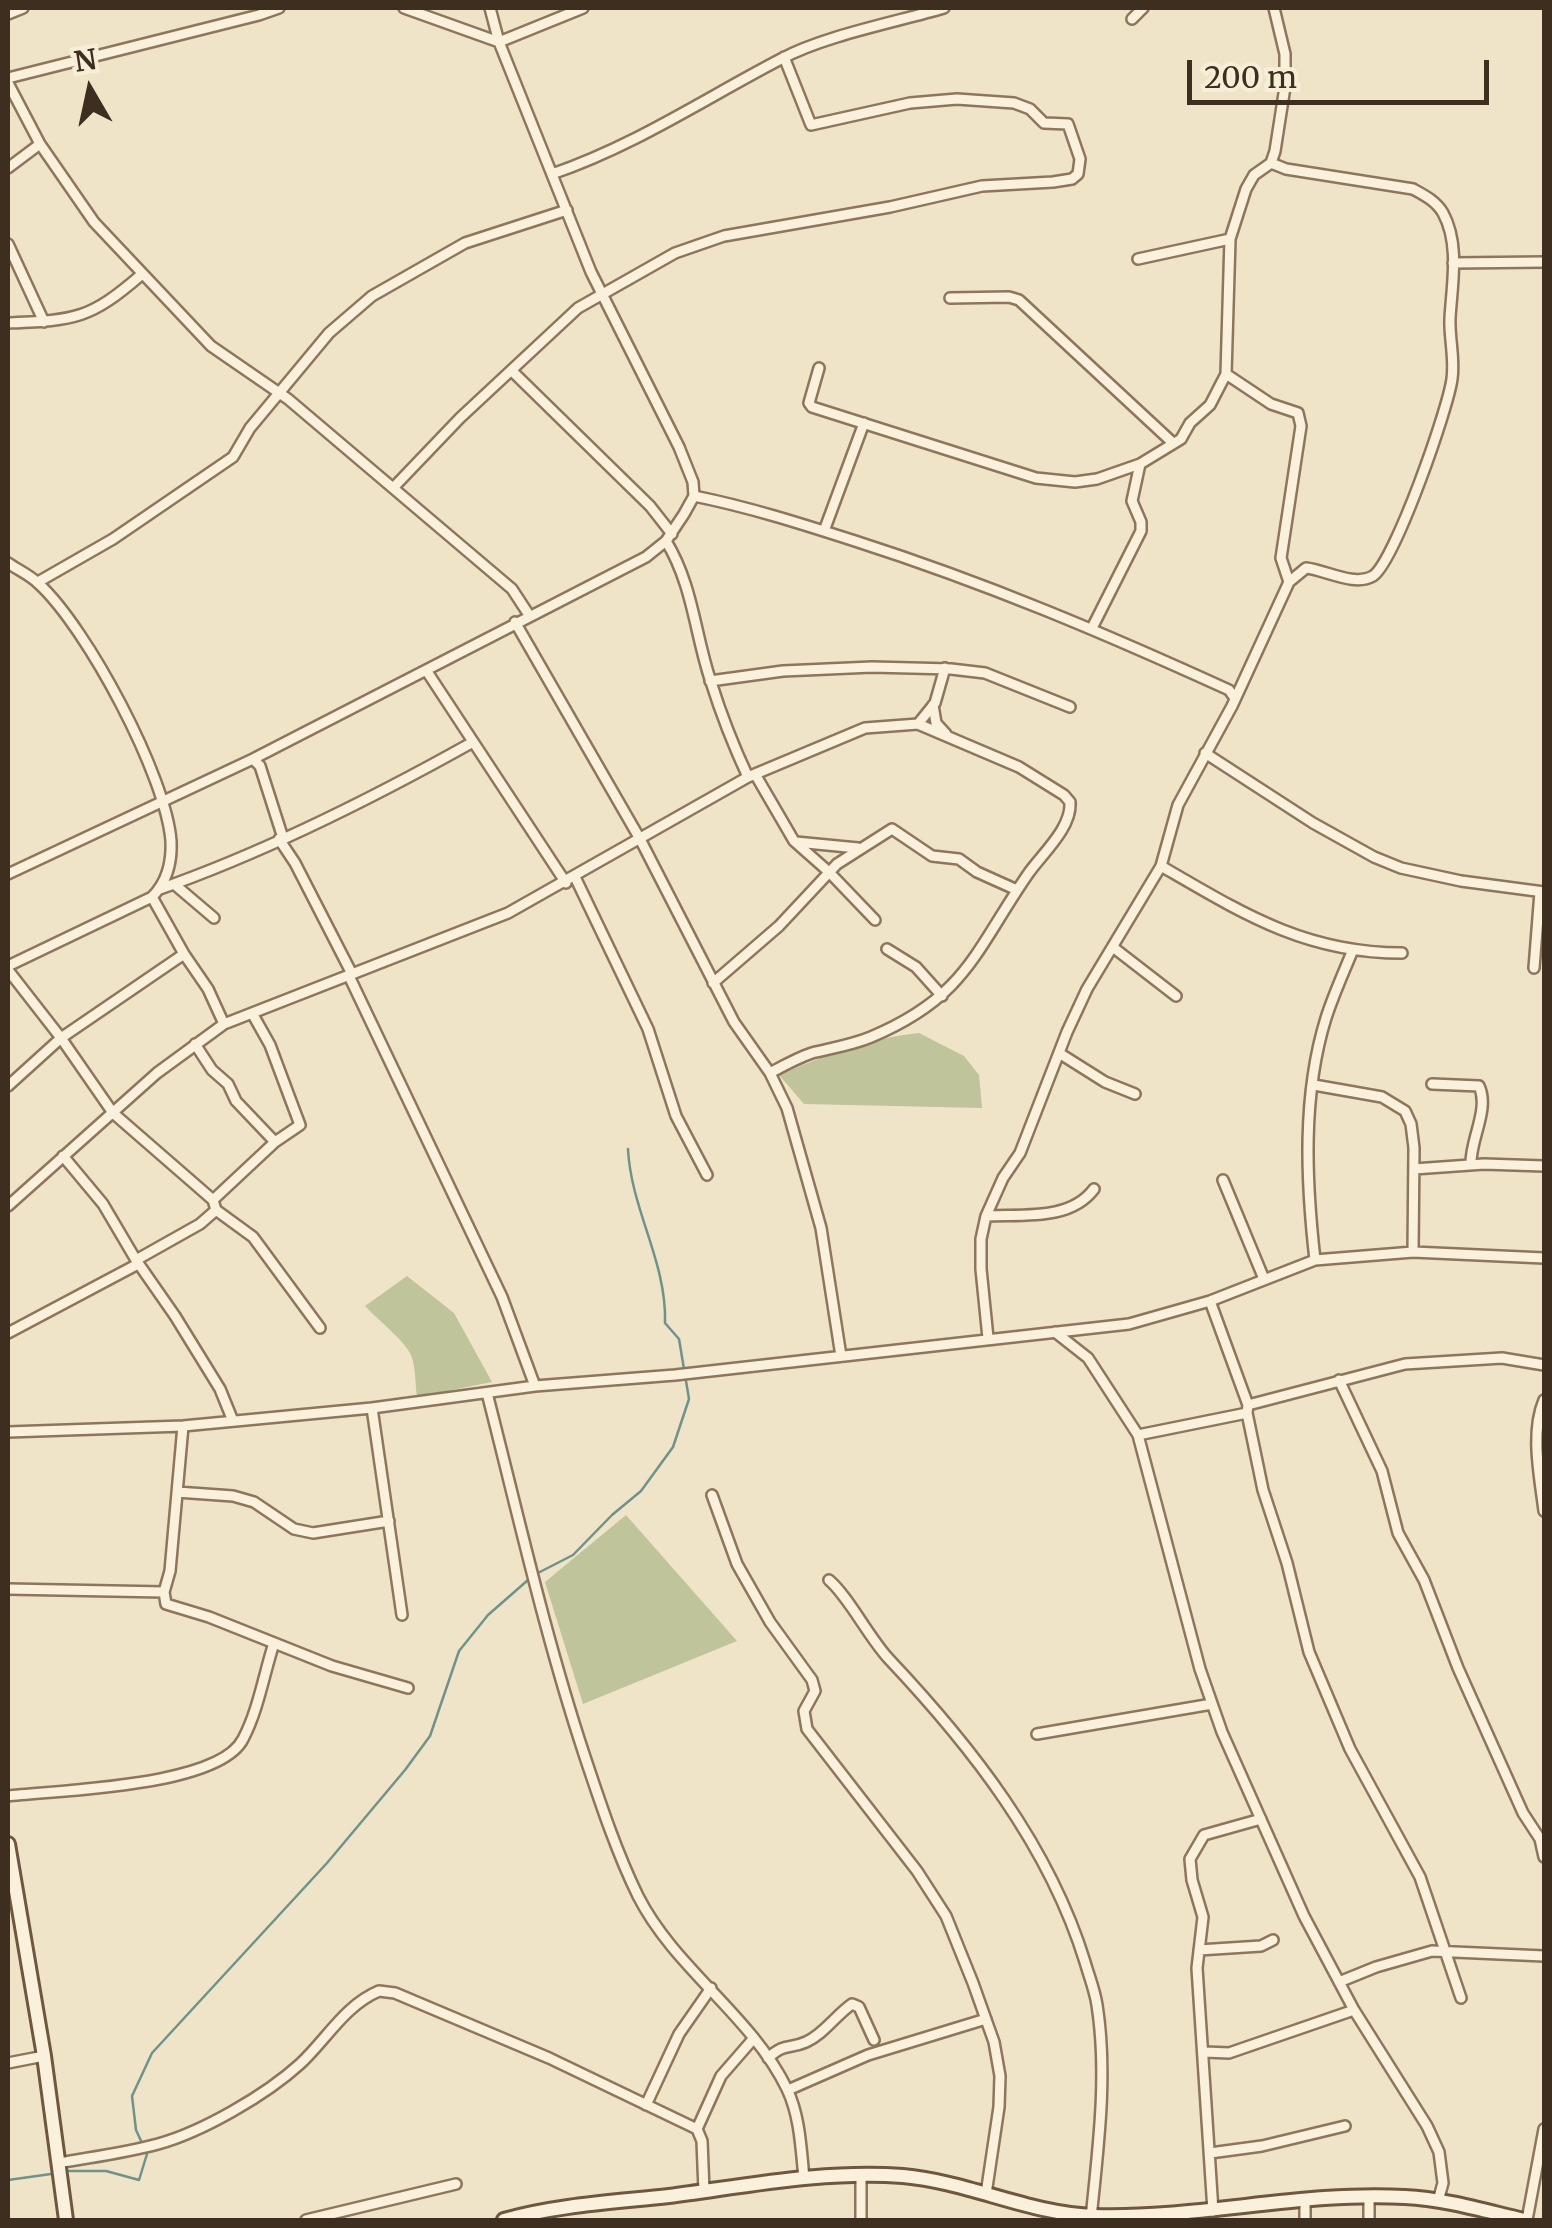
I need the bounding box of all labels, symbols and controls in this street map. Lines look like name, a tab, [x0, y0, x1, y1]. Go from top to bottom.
north arrow	[40, 40, 140, 140]
scale bar	[1192, 40, 1494, 102]
text: N	[72, 41, 99, 80]
text: 200 m	[1204, 58, 1297, 96]

